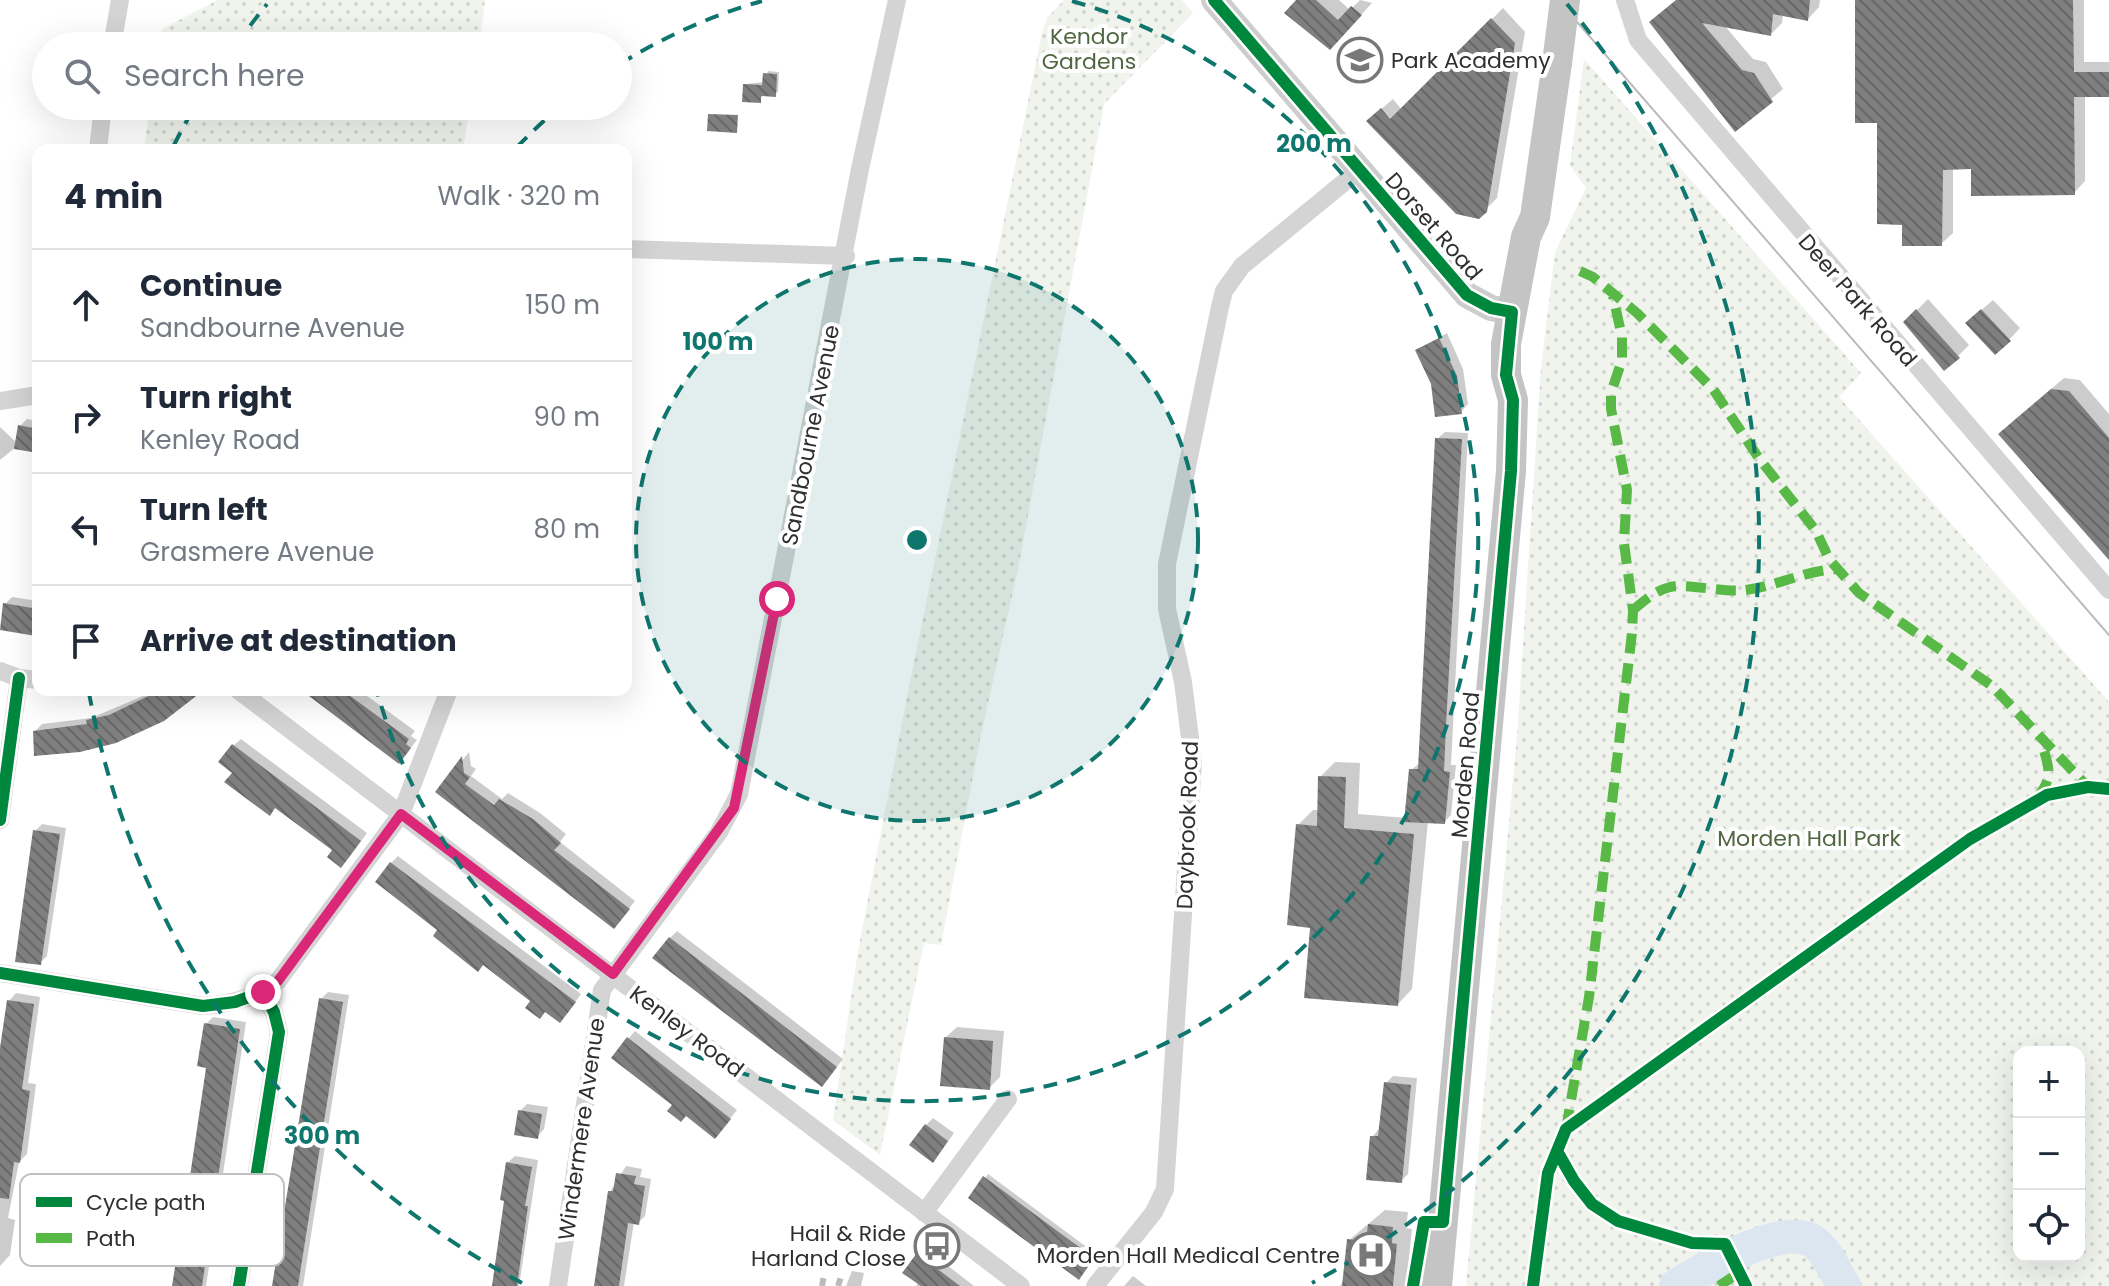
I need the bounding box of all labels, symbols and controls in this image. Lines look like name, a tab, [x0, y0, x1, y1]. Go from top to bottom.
park label: Kendor Gardens	[1042, 21, 1136, 77]
search box	[32, 32, 632, 120]
school or university icon: Park Academy	[1336, 36, 1384, 84]
place label: Park Academy	[1391, 45, 1551, 76]
icon: search	[60, 54, 104, 98]
text: Search here	[124, 54, 305, 97]
text: 200 m	[1276, 127, 1352, 160]
street label: Dorset Road	[1378, 166, 1489, 287]
text: 4 min	[64, 172, 163, 220]
text: Walk · 320 m	[438, 178, 600, 214]
street label: Deer Park Road	[1791, 227, 1924, 374]
text: Continue	[140, 264, 282, 307]
icon: ahead	[64, 283, 108, 327]
text: 150 m	[525, 287, 600, 323]
text: Sandbourne Avenue	[140, 310, 405, 346]
street label: Sandbourne Avenue	[774, 322, 847, 548]
text: 100 m	[683, 325, 753, 358]
text: Turn right	[140, 376, 292, 419]
icon: right	[64, 395, 108, 439]
text: 90 m	[534, 399, 600, 435]
text: Kenley Road	[140, 422, 300, 458]
text: Turn left	[140, 488, 268, 531]
icon: left	[64, 507, 108, 551]
text: 80 m	[534, 511, 600, 547]
centre of rings	[903, 526, 931, 554]
text: Grasmere Avenue	[140, 534, 374, 570]
route start	[759, 581, 795, 617]
icon: arrive	[64, 619, 108, 663]
text: Arrive at destination	[140, 619, 457, 662]
street label: Morden Road	[1444, 691, 1487, 840]
street label: Daybrook Road	[1169, 740, 1206, 910]
park label: Morden Hall Park	[1717, 823, 1901, 854]
route end	[245, 974, 281, 1010]
street label: Kenley Road	[623, 978, 750, 1085]
street label: Windermere Avenue	[551, 1016, 612, 1242]
map controls	[2013, 1046, 2085, 1262]
button: +	[2013, 1046, 2085, 1118]
button: −	[2013, 1118, 2085, 1190]
text: 300 m	[284, 1119, 360, 1152]
legend	[20, 1174, 284, 1266]
text: Cycle path	[86, 1187, 205, 1218]
button: locate	[2013, 1190, 2085, 1262]
place label: Hail & Ride Harland Close	[751, 1218, 906, 1274]
bus stop icon: Hail & Ride Harland Close	[913, 1222, 961, 1270]
text: Path	[86, 1223, 136, 1254]
hospital icon: Morden Hall Medical Centre	[1347, 1231, 1395, 1279]
place label: Morden Hall Medical Centre	[1037, 1240, 1340, 1271]

